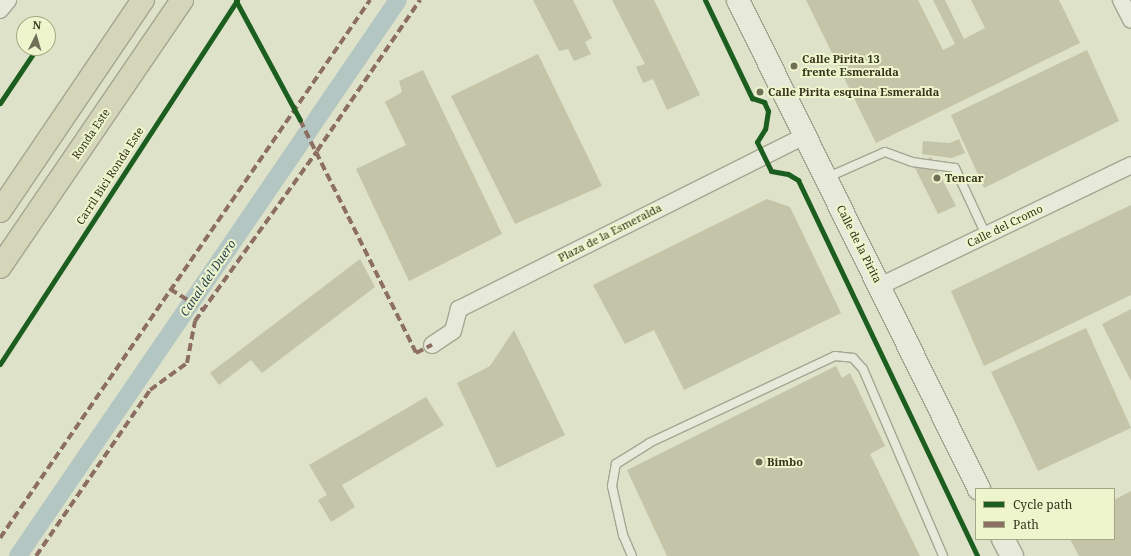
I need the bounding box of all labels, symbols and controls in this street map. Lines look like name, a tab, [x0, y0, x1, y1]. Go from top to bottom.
north arrow	[16, 16, 56, 56]
text: N	[32, 17, 42, 32]
place label: Calle Pirita 13 frente Esmeralda	[802, 53, 899, 79]
marker: Calle Pirita 13 frente Esmeralda	[789, 61, 799, 71]
place label: Calle Pirita esquina Esmeralda	[768, 85, 939, 99]
marker: Calle Pirita esquina Esmeralda	[755, 87, 765, 97]
street label: Ronda Este	[69, 106, 113, 162]
street label: Carril Bici Ronda Este	[74, 125, 146, 227]
place label: Tencar	[945, 171, 984, 185]
marker: Tencar	[932, 173, 942, 183]
street label: Plaza de la Esmeralda	[556, 201, 664, 265]
street label: Calle del Cromo	[965, 202, 1045, 250]
street label: Calle de la Pirita	[834, 203, 884, 285]
water label: Canal del Duero	[177, 237, 239, 319]
place label: Bimbo	[767, 455, 803, 469]
marker: Bimbo	[754, 457, 764, 467]
legend	[975, 488, 1115, 540]
text: Cycle path	[1013, 496, 1072, 513]
text: Path	[1013, 516, 1039, 533]

